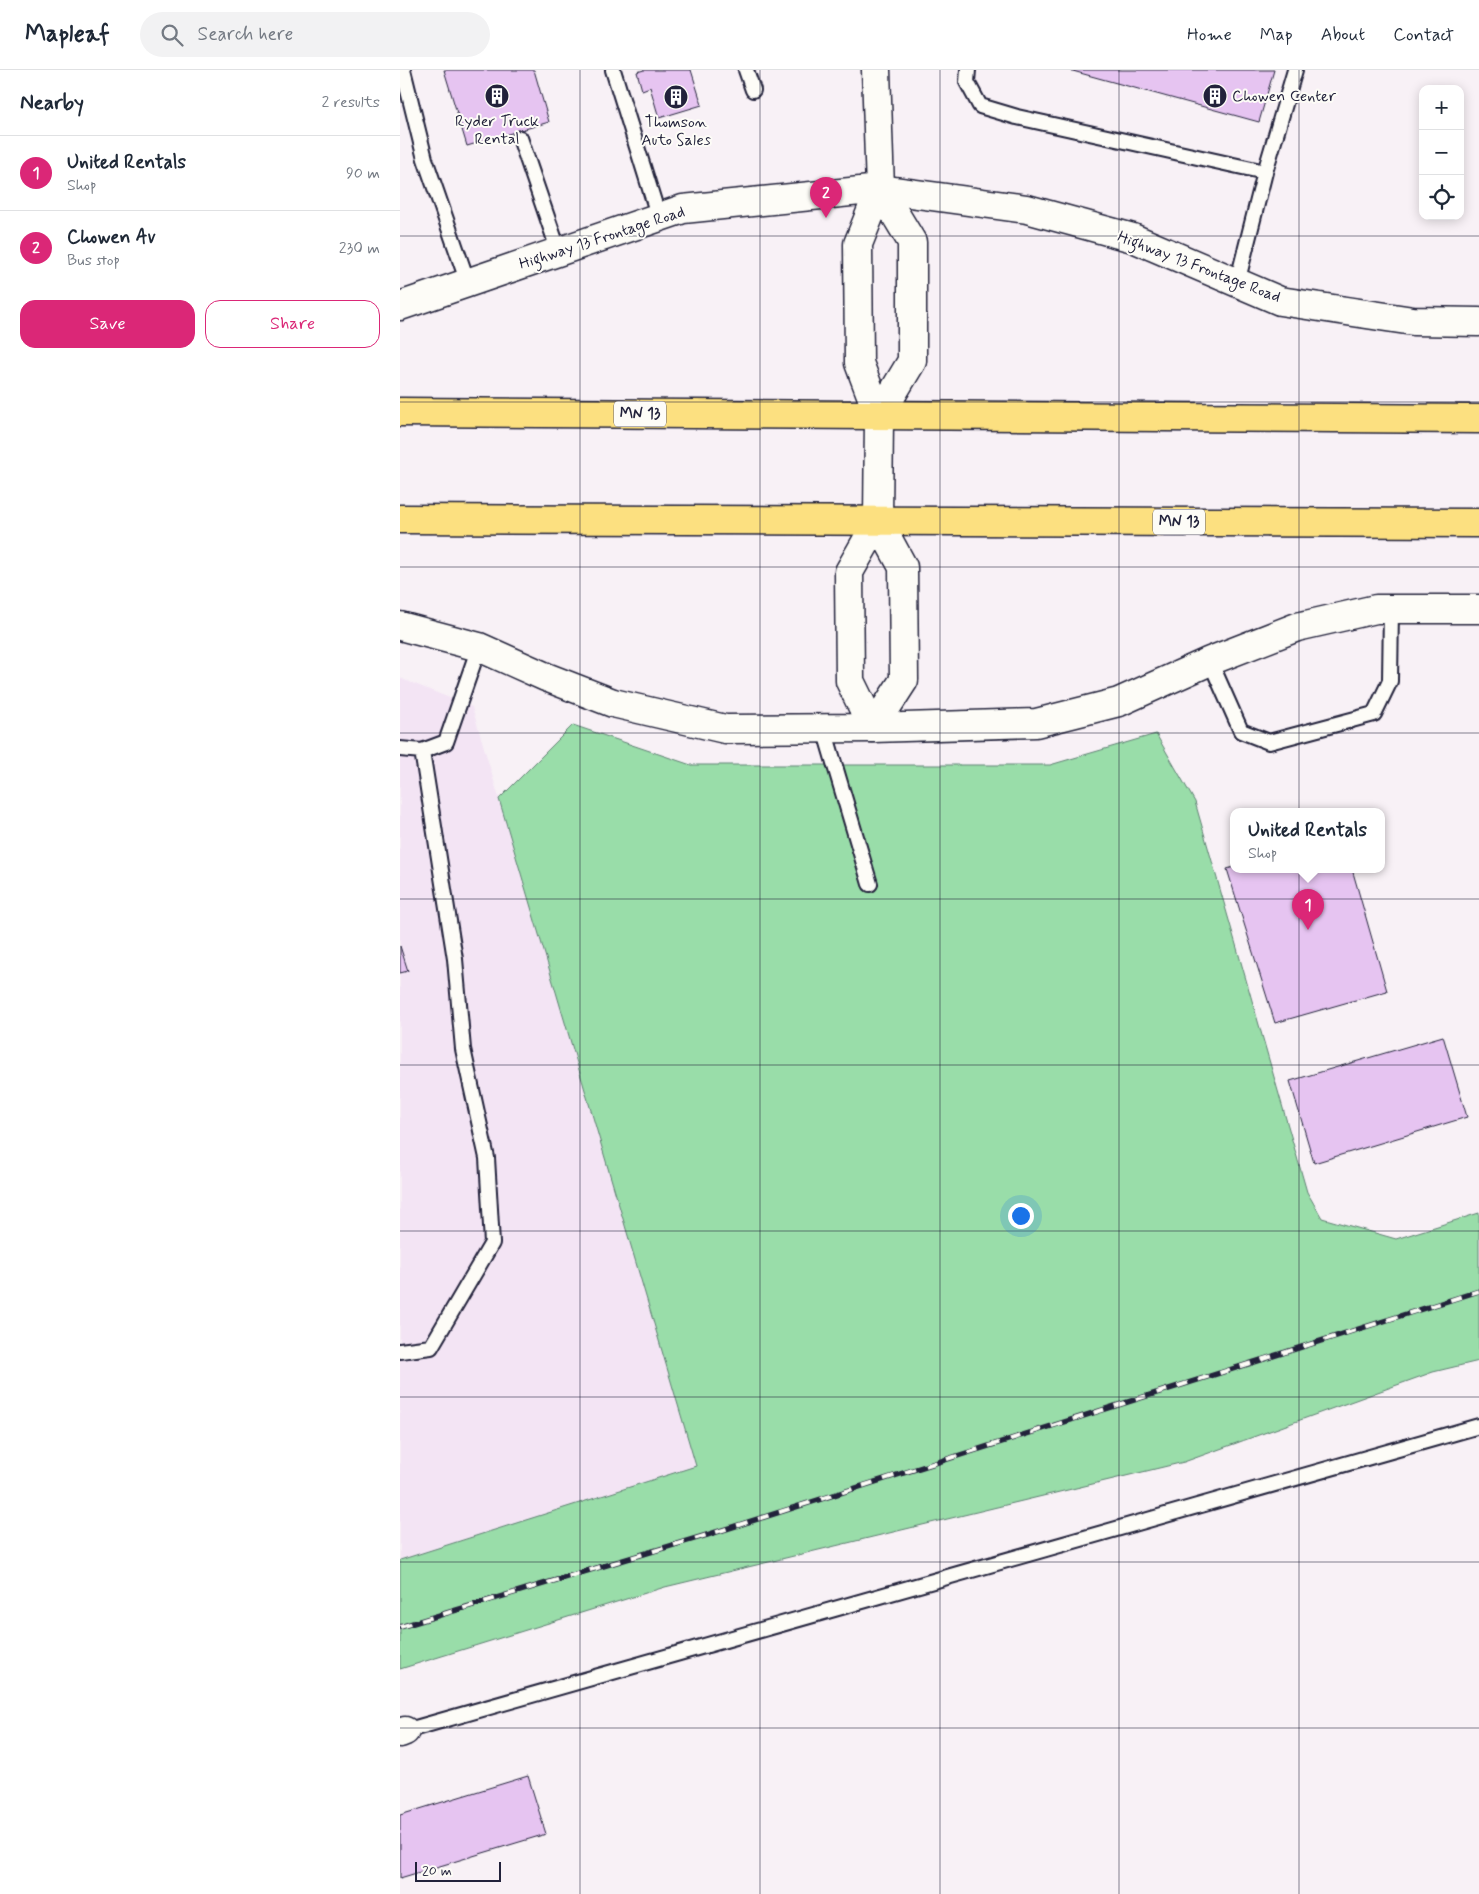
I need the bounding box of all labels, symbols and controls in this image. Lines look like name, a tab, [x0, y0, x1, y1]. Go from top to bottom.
search box	[140, 12, 490, 57]
text: Mapleaf	[25, 19, 110, 50]
icon: search	[158, 21, 186, 49]
text: Search here	[198, 22, 293, 47]
text: Home	[1187, 23, 1232, 47]
text: Map	[1260, 23, 1293, 47]
text: About	[1321, 23, 1365, 47]
text: Contact	[1393, 23, 1454, 47]
building icon: Ryder Truck Rental	[484, 83, 510, 109]
building icon: Chowen Center	[1202, 83, 1228, 109]
building icon: Thomson Auto Sales	[663, 84, 689, 110]
map controls	[1419, 85, 1464, 220]
button: +	[1419, 85, 1464, 130]
place label: Chowen Center	[1232, 86, 1336, 107]
text: Nearby	[20, 89, 84, 117]
text: 2 results	[322, 92, 380, 113]
place label: Ryder Truck Rental	[455, 111, 539, 150]
place label: Thomson Auto Sales	[641, 112, 711, 151]
button: −	[1419, 130, 1464, 175]
text: United Rentals	[67, 150, 186, 175]
text: 1	[32, 163, 40, 184]
text: 90 m	[346, 163, 380, 184]
text: Shop	[67, 175, 96, 196]
button: locate	[1419, 175, 1464, 220]
pin: 2	[810, 177, 842, 218]
street label: Highway 13 Frontage Road	[516, 201, 688, 276]
text: Chowen Av	[67, 225, 155, 250]
street label: Highway 13 Frontage Road	[1114, 226, 1284, 309]
text: 2	[32, 238, 40, 259]
text: 230 m	[339, 238, 380, 259]
text: Bus stop	[67, 250, 120, 271]
button: Save	[20, 300, 195, 348]
button: Share	[205, 300, 380, 348]
road number: MN 13	[614, 402, 666, 426]
road number: MN 13	[1153, 510, 1205, 534]
popup	[1230, 808, 1385, 873]
text: United Rentals	[1248, 818, 1367, 843]
text: Shop	[1248, 843, 1277, 864]
pin: 1	[1292, 889, 1324, 930]
your location	[1008, 1203, 1034, 1229]
scale bar	[415, 1859, 501, 1882]
text: 20 m	[422, 1862, 452, 1880]

